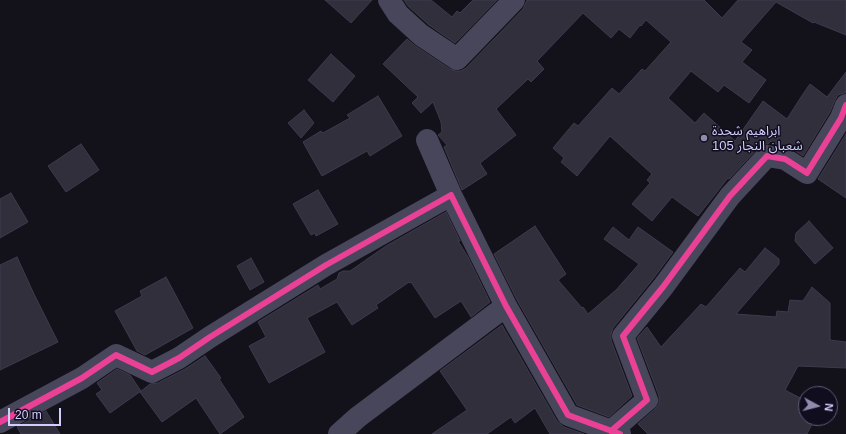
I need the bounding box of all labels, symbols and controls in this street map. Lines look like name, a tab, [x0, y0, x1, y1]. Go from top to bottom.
place label: ابراهيم شحدة شعبان النجار 105	[712, 123, 803, 154]
marker: ابراهيم شحدة شعبان النجار 105	[699, 133, 709, 143]
north arrow	[798, 386, 838, 426]
scale bar	[10, 400, 63, 426]
text: N	[822, 403, 835, 412]
text: 20 m	[15, 408, 42, 422]

